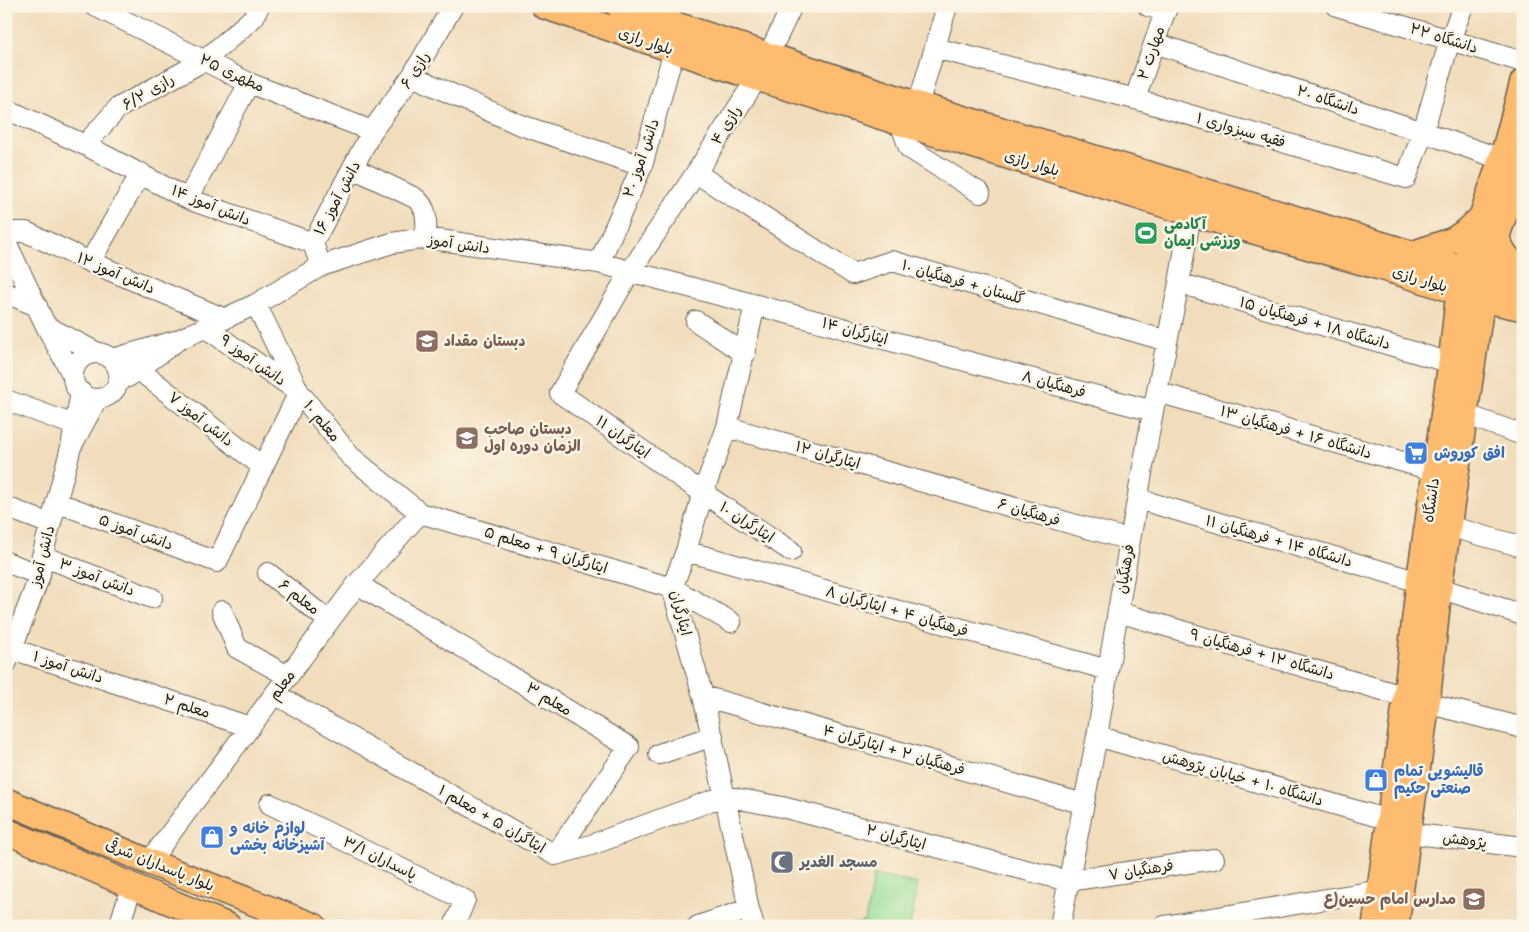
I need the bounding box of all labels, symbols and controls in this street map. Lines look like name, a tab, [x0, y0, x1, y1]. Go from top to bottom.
street label: دانشگاه ۲۲	[1408, 15, 1481, 58]
street label: بلوار رازی	[616, 19, 677, 60]
street label: مهارت ۲	[1130, 23, 1169, 82]
street label: رازی ۶	[393, 46, 434, 92]
street label: مطهری ۲۵	[196, 47, 269, 97]
street label: رازی ۶/۲	[117, 67, 178, 115]
street label: دانشگاه ۲۰	[1294, 78, 1363, 120]
street label: رازی ۴	[704, 100, 746, 148]
street label: فقیه سبزواری ۱	[1194, 105, 1289, 152]
street label: دانش آموز ۲۰	[615, 115, 664, 200]
street label: بلوار رازی	[1002, 142, 1063, 181]
street label: دانش آموز ۱۶	[306, 156, 365, 239]
street label: دانش آموز ۱۴	[168, 177, 255, 230]
place label: آکادمی ورزشی ایمان	[1164, 211, 1241, 251]
sports icon: آکادمی ورزشی ایمان	[1133, 220, 1159, 246]
street label: دانش آموز	[426, 227, 492, 258]
street label: دانش آموز ۱۲	[74, 245, 159, 298]
street label: گلستان + فرهنگیان ۱۰	[899, 252, 1028, 309]
street label: بلوار رازی	[1390, 258, 1451, 297]
street label: دانشگاه ۱۸ + فرهنگیان ۱۵	[1237, 289, 1394, 354]
street label: ایثارگران ۱۴	[820, 310, 891, 349]
street label: دانش آموز ۹	[216, 327, 292, 390]
school or university icon: دبستان مقداد	[414, 328, 440, 354]
place label: دبستان مقداد	[444, 328, 525, 351]
street label: فرهنگیان ۸	[1020, 363, 1089, 402]
street label: دانش آموز ۷	[164, 385, 240, 451]
street label: معلم ۱۰	[298, 394, 347, 447]
street label: دانشگاه ۱۶ + فرهنگیان ۱۳	[1218, 398, 1375, 463]
street label: ایثارگران ۱۱	[592, 409, 656, 463]
place label: دبستان صاحب الزمان دوره اول	[484, 416, 581, 456]
school or university icon: دبستان صاحب الزمان دوره اول	[454, 425, 480, 451]
street label: ایثارگران ۱۲	[793, 433, 864, 474]
supermarket icon: افق کوروش	[1403, 440, 1429, 466]
place label: افق کوروش	[1434, 440, 1505, 463]
street label: دانشگاه	[1415, 476, 1444, 524]
street label: فرهنگیان ۶	[995, 491, 1063, 530]
street label: ایثارگران ۱۰	[716, 494, 780, 547]
street label: دانش آموز ۵	[96, 507, 177, 555]
street label: دانشگاه ۱۴ + فرهنگیان ۱۱	[1203, 508, 1356, 572]
street label: ایثارگران ۹ + معلم ۵	[481, 519, 611, 580]
street label: دانش آموز	[22, 523, 59, 590]
street label: فرهنگیان	[1108, 542, 1139, 595]
street label: دانش آموز ۳	[56, 551, 139, 601]
street label: معلم ۶	[273, 572, 325, 621]
street label: فرهنگیان ۴ + ایثارگران ۸	[823, 578, 971, 641]
street label: ایثارگران	[666, 587, 699, 638]
street label: دانشگاه ۱۲ + فرهنگیان ۹	[1187, 621, 1337, 684]
street label: دانش آموز ۱	[30, 643, 107, 688]
street label: معلم	[262, 664, 301, 705]
street label: معلم ۳	[521, 675, 577, 722]
street label: معلم ۲	[160, 686, 214, 725]
street label: فرهنگیان ۲ + ایثارگران ۴	[821, 717, 968, 780]
street label: دانشگاه ۱۰ + خیابان پژوهش	[1160, 743, 1326, 810]
place label: قالیشویی تمام صنعتی حکیم	[1394, 758, 1484, 799]
shop icon: قالیشویی تمام صنعتی حکیم	[1363, 767, 1389, 793]
street label: ایثاگران ۵ + معلم ۱	[434, 778, 551, 860]
place label: لوازم خانه و آشپزخانه بخشی	[229, 815, 325, 855]
street label: ایثارگران ۲	[864, 817, 929, 855]
shop icon: لوازم خانه و آشپزخانه بخشی	[199, 824, 225, 850]
street label: پژوهش	[1442, 824, 1489, 853]
street label: پاسداران ۳/۱	[340, 829, 422, 885]
street label: بلوار پاسداران شرقی	[103, 831, 219, 896]
mosque icon: مسجد الغدیر	[769, 849, 795, 875]
place label: مسجد الغدیر	[798, 849, 877, 872]
street label: فرهنگیان ۷	[1107, 852, 1175, 885]
place label: مدارس امام حسین(ع	[1324, 886, 1456, 910]
school or university icon: مدارس امام حسین(ع	[1461, 886, 1487, 912]

